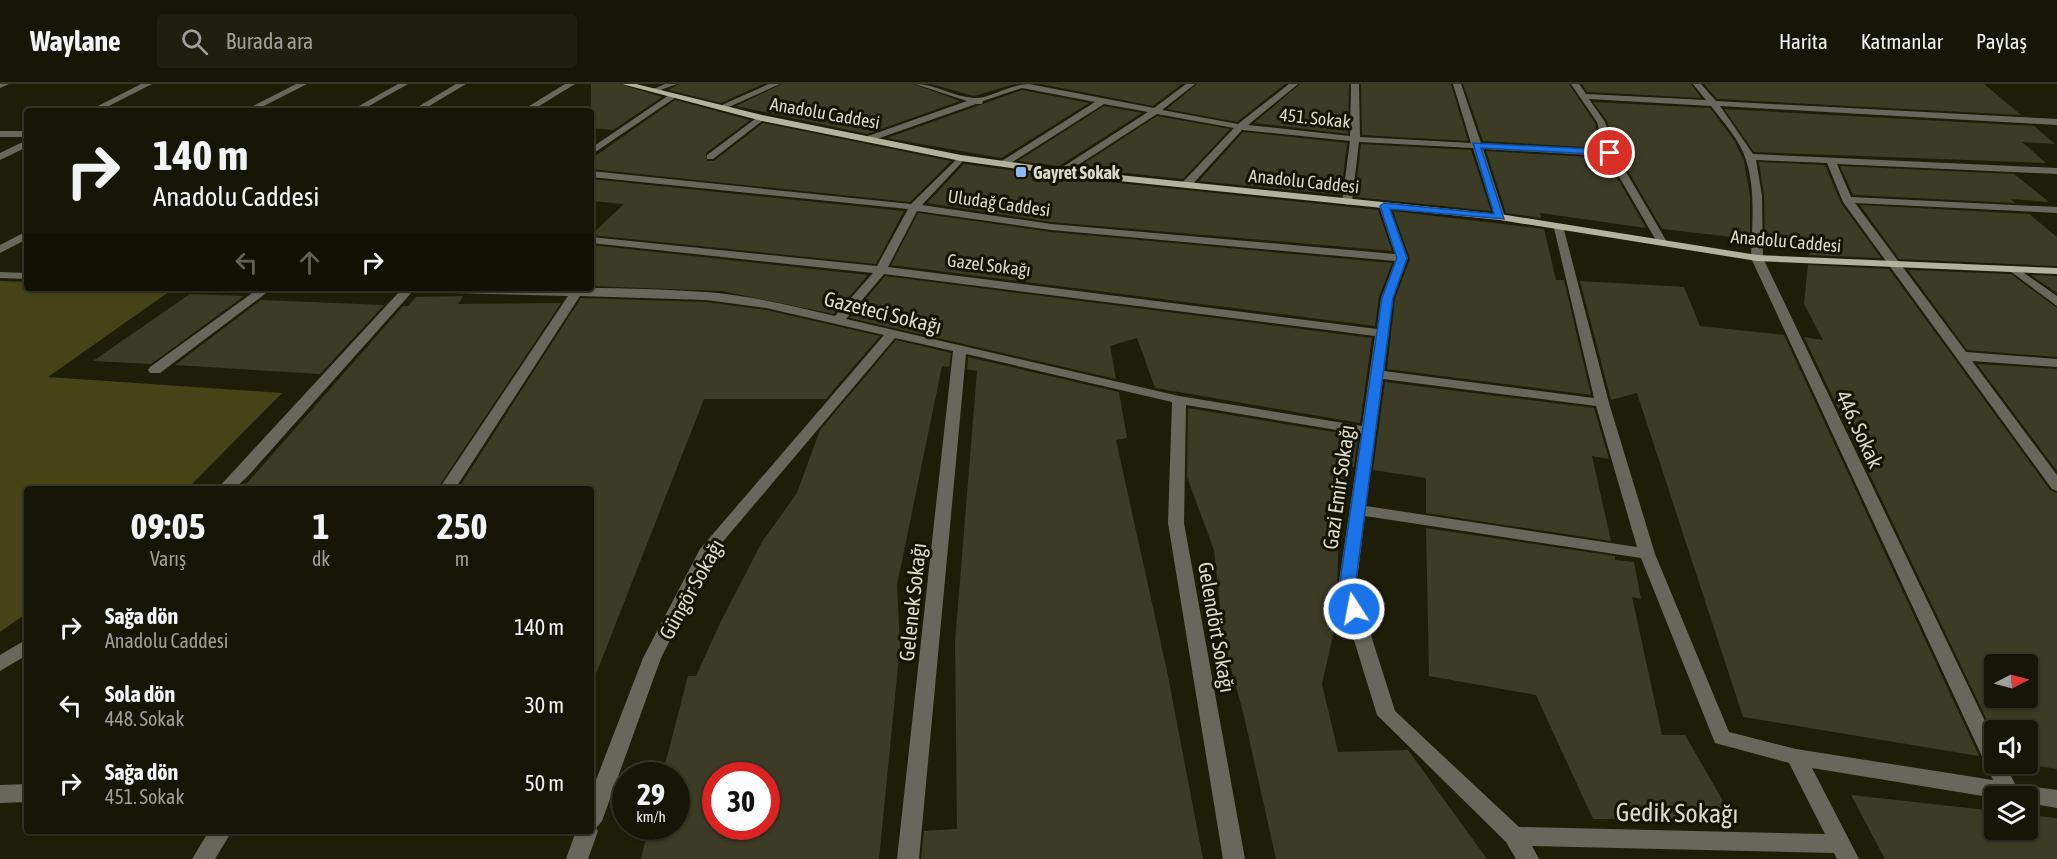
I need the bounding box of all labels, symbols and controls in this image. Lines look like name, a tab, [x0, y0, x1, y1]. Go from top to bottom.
search box	[157, 14, 577, 68]
text: Waylane	[30, 25, 121, 57]
icon: search	[178, 25, 211, 58]
text: Burada ara	[226, 28, 313, 54]
text: Harita	[1779, 29, 1828, 53]
text: Katmanlar	[1861, 29, 1943, 53]
text: Paylaş	[1976, 29, 2027, 53]
street label: Anadolu Caddesi	[768, 93, 882, 133]
street label: 451. Sokak	[1278, 104, 1352, 132]
pin	[1584, 127, 1635, 178]
text: 140 m	[153, 131, 248, 179]
icon: right	[54, 132, 132, 210]
icon: arrive	[1593, 136, 1626, 169]
place label: Gayret Sokak	[1033, 162, 1121, 183]
marker: Gayret Sokak	[1014, 165, 1028, 179]
street label: Anadolu Caddesi	[1248, 165, 1360, 197]
text: Anadolu Caddesi	[153, 181, 320, 212]
street label: Uludağ Caddesi	[946, 185, 1052, 221]
street label: Anadolu Caddesi	[1730, 226, 1842, 256]
icon: left	[230, 246, 263, 279]
icon: ahead	[293, 246, 326, 279]
icon: right	[356, 246, 389, 279]
street label: Gazel Sokağı	[946, 249, 1032, 281]
street label: Gazeteci Sokağı	[822, 286, 944, 338]
street label: 446. Sokak	[1832, 386, 1888, 472]
street label: Gazi Emir Sokağı	[1317, 423, 1359, 551]
text: 09:05	[131, 505, 205, 547]
text: 1	[313, 505, 329, 547]
text: 250	[437, 505, 487, 547]
street label: Güngör Sokağı	[654, 535, 728, 643]
street label: Gelenek Sokağı	[894, 542, 930, 662]
text: Varış	[150, 547, 186, 570]
text: dk	[312, 547, 330, 570]
text: m	[455, 547, 469, 570]
street label: Gelendört Sokağı	[1194, 560, 1240, 694]
position arrow	[1322, 577, 1386, 641]
text: Sağa dön	[105, 603, 178, 629]
icon: right	[54, 611, 87, 644]
text: 140 m	[514, 614, 564, 640]
text: Anadolu Caddesi	[105, 629, 228, 652]
north arrow	[1984, 654, 2038, 708]
map controls	[1984, 654, 2038, 840]
text: Sola dön	[105, 681, 175, 707]
icon: left	[54, 689, 87, 722]
text: 30 m	[524, 692, 564, 718]
text: 448. Sokak	[105, 707, 184, 730]
button: sound	[1984, 720, 2038, 774]
text: Sağa dön	[105, 759, 178, 785]
speed limit sign: 30	[702, 762, 780, 840]
icon: right	[54, 767, 87, 800]
text: 50 m	[524, 770, 564, 796]
text: 29	[637, 777, 665, 811]
text: 451. Sokak	[105, 785, 184, 808]
button: layers	[1984, 786, 2038, 840]
street label: Gedik Sokağı	[1615, 797, 1739, 829]
text: km/h	[636, 808, 666, 825]

